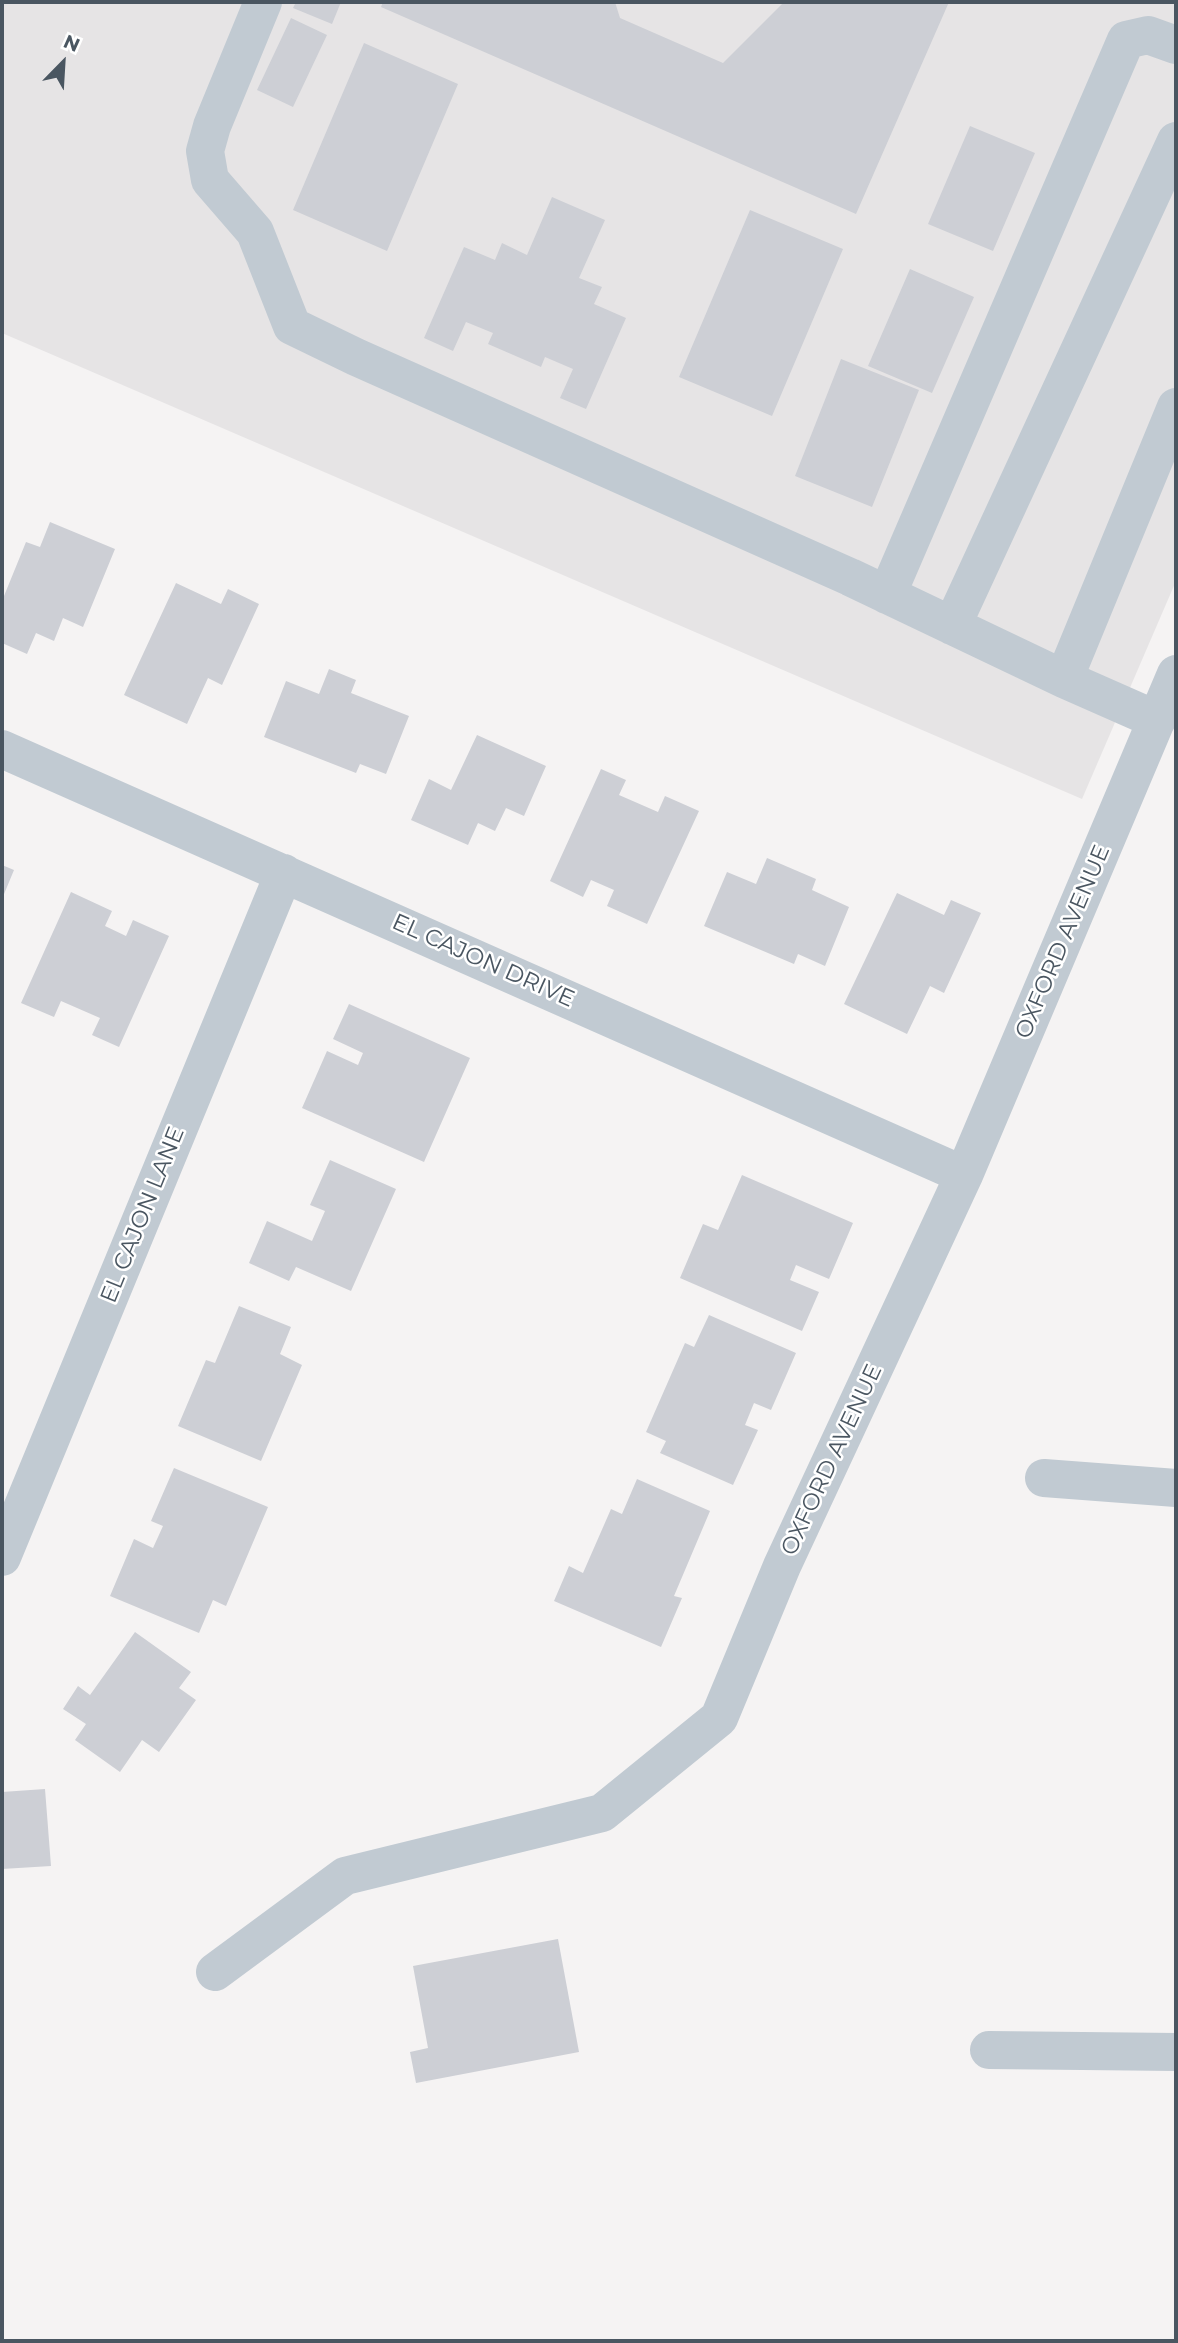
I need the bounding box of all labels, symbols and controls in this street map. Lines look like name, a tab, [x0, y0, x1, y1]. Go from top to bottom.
north arrow	[28, 28, 98, 98]
text: N	[60, 30, 83, 57]
street label: OXFORD AVENUE	[1010, 841, 1116, 1043]
street label: EL CAJON DRIVE	[388, 908, 578, 1014]
street label: EL CAJON LANE	[95, 1123, 191, 1307]
street label: OXFORD AVENUE	[776, 1360, 888, 1560]

